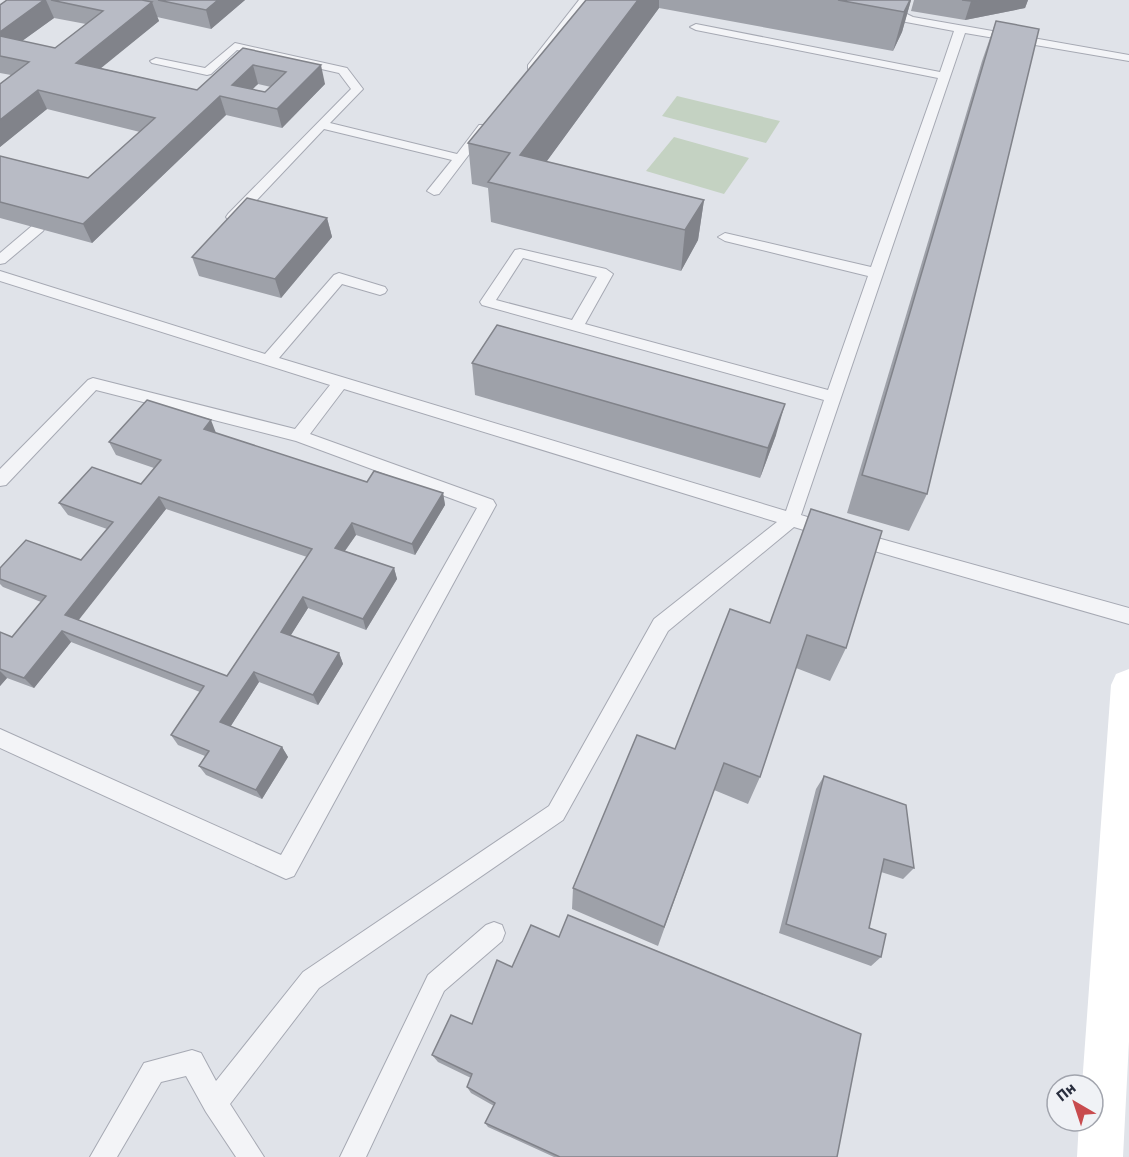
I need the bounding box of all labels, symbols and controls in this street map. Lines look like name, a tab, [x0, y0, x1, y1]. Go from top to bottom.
north arrow	[1045, 1073, 1105, 1133]
text: Пн	[1052, 1077, 1081, 1107]

